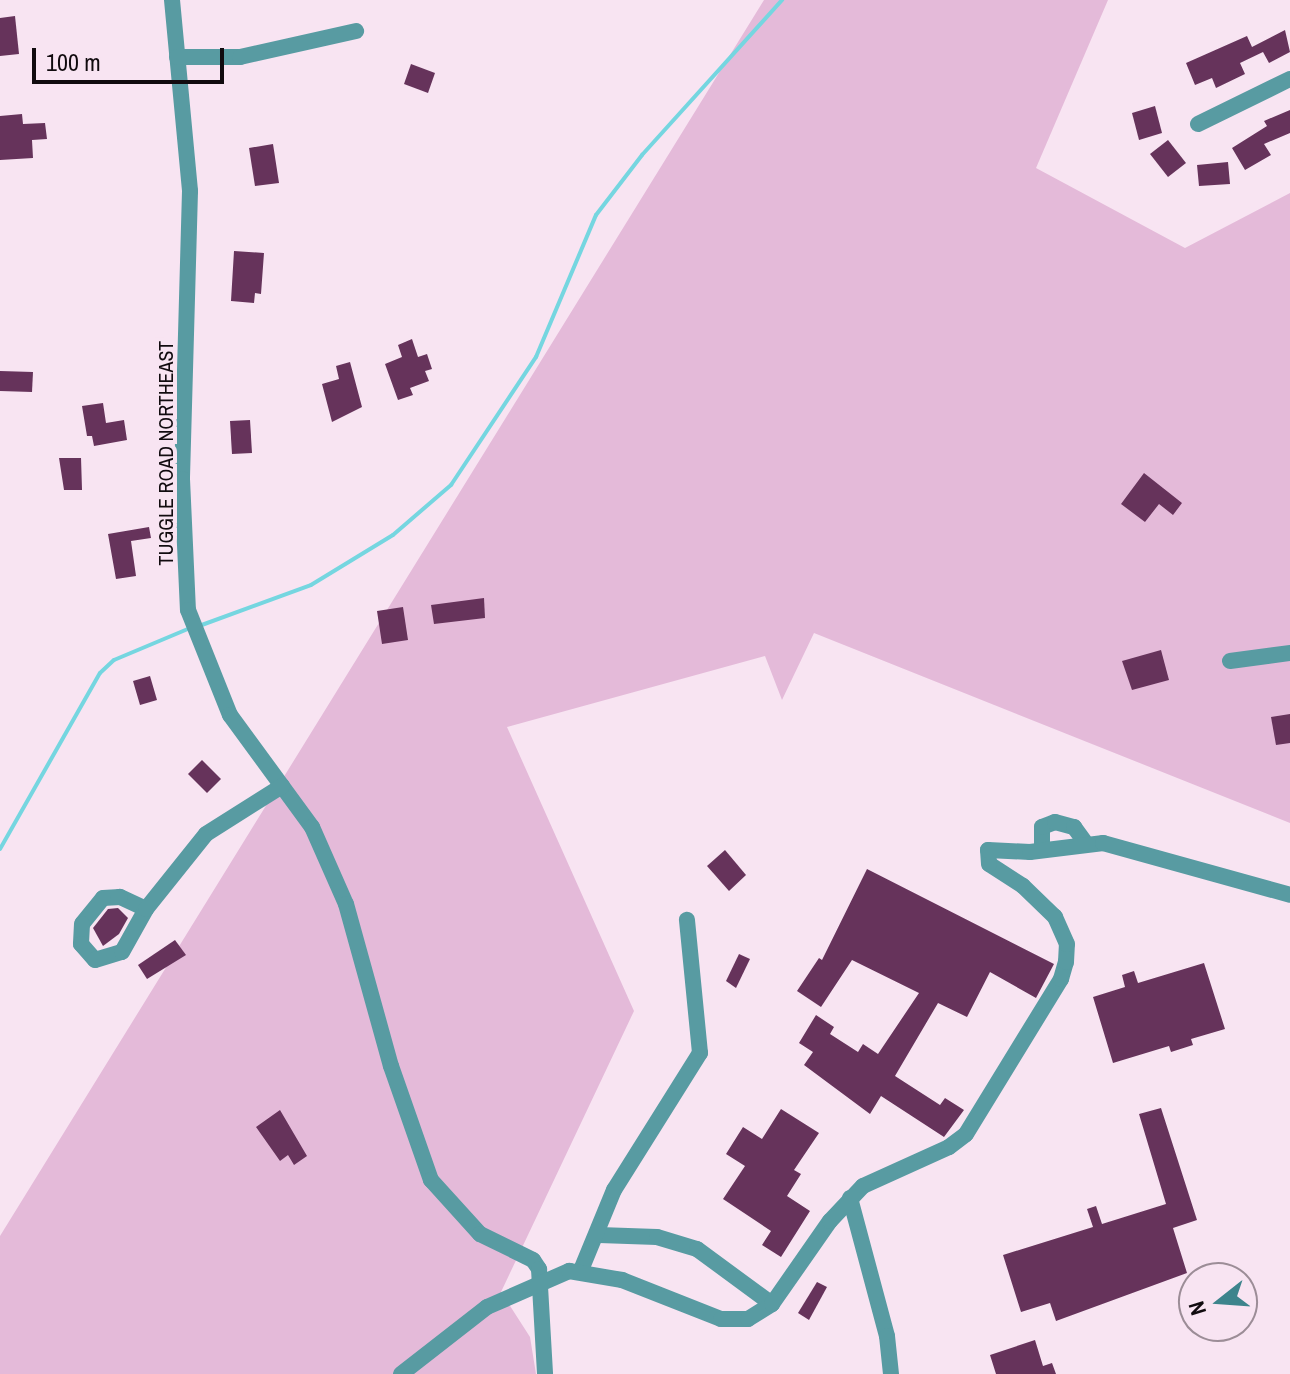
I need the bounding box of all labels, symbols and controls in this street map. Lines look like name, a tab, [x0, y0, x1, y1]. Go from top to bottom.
scale bar	[36, 32, 228, 82]
text: 100 m	[46, 46, 101, 78]
street label: TUGGLE ROAD NORTHEAST	[153, 341, 177, 565]
north arrow	[1178, 1262, 1258, 1342]
text: N	[1181, 1298, 1213, 1319]

